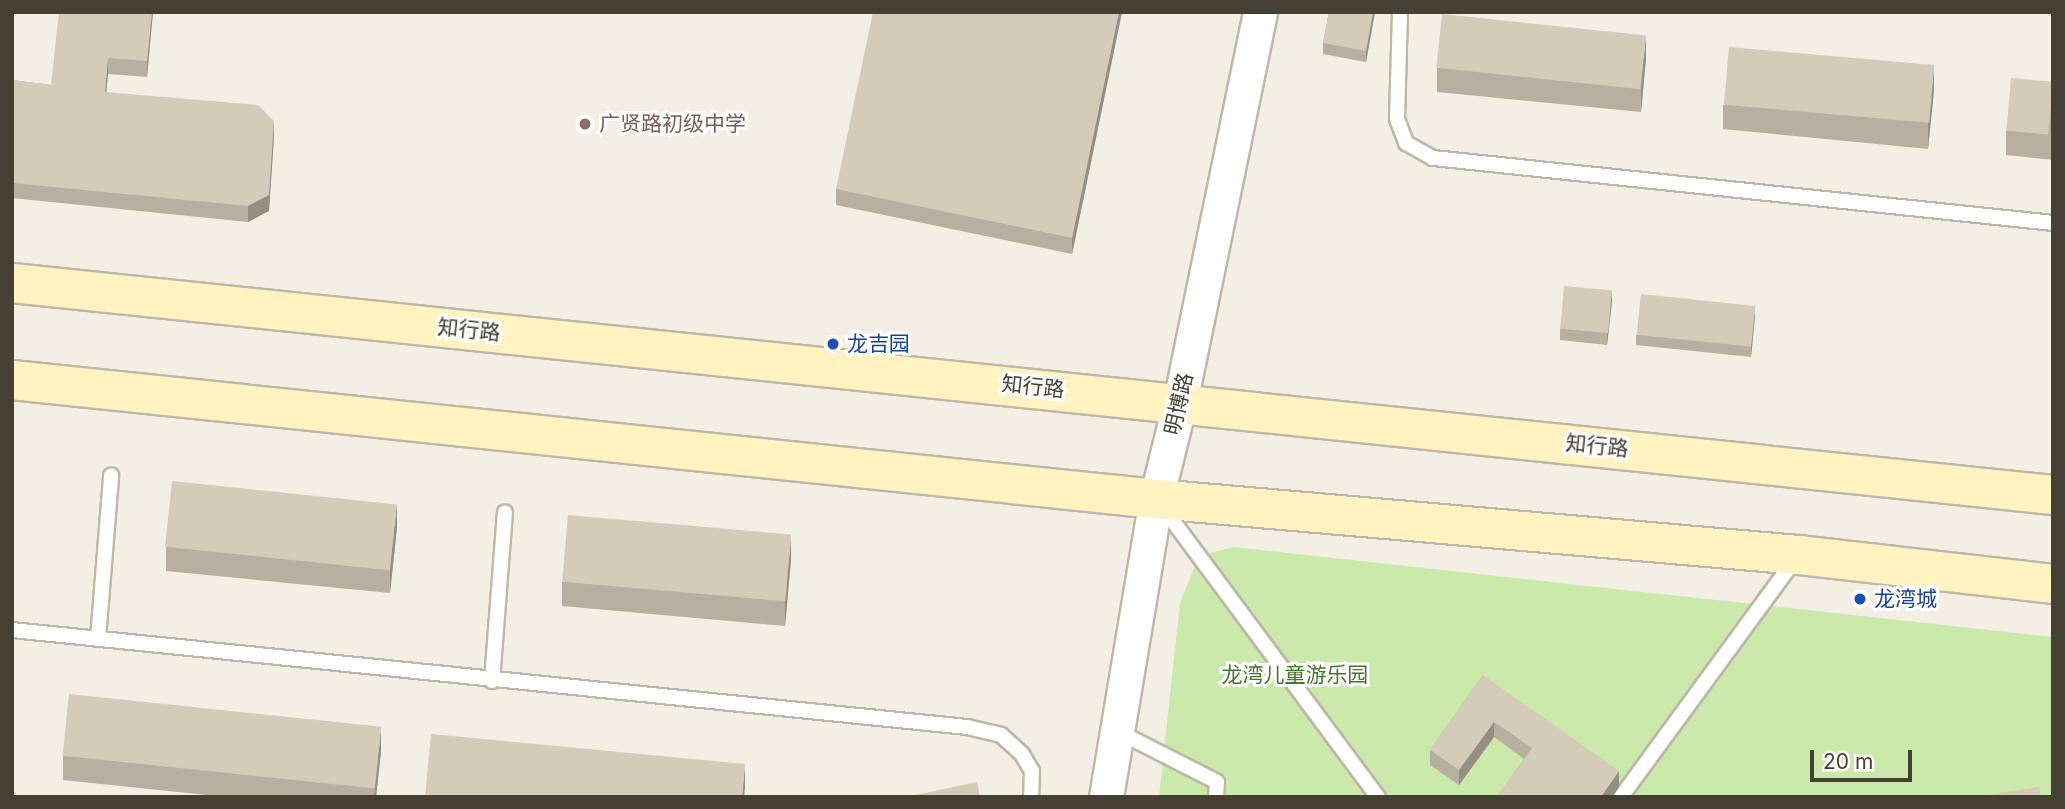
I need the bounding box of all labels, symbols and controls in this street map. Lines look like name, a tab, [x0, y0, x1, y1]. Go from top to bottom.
place label: 广贤路初级中学	[599, 111, 746, 137]
marker: 广贤路初级中学	[577, 116, 593, 132]
street label: 知行路	[436, 314, 502, 346]
place label: 龙吉园	[847, 331, 910, 357]
marker: 龙吉园	[825, 336, 841, 352]
street label: 明博路	[1160, 370, 1198, 438]
street label: 知行路	[1000, 371, 1066, 403]
street label: 知行路	[1564, 430, 1630, 462]
place label: 龙湾城	[1874, 586, 1937, 612]
marker: 龙湾城	[1852, 591, 1868, 607]
park label: 龙湾儿童游乐园	[1222, 662, 1368, 688]
scale bar	[1813, 736, 1914, 780]
text: 20 m	[1823, 749, 1873, 774]

